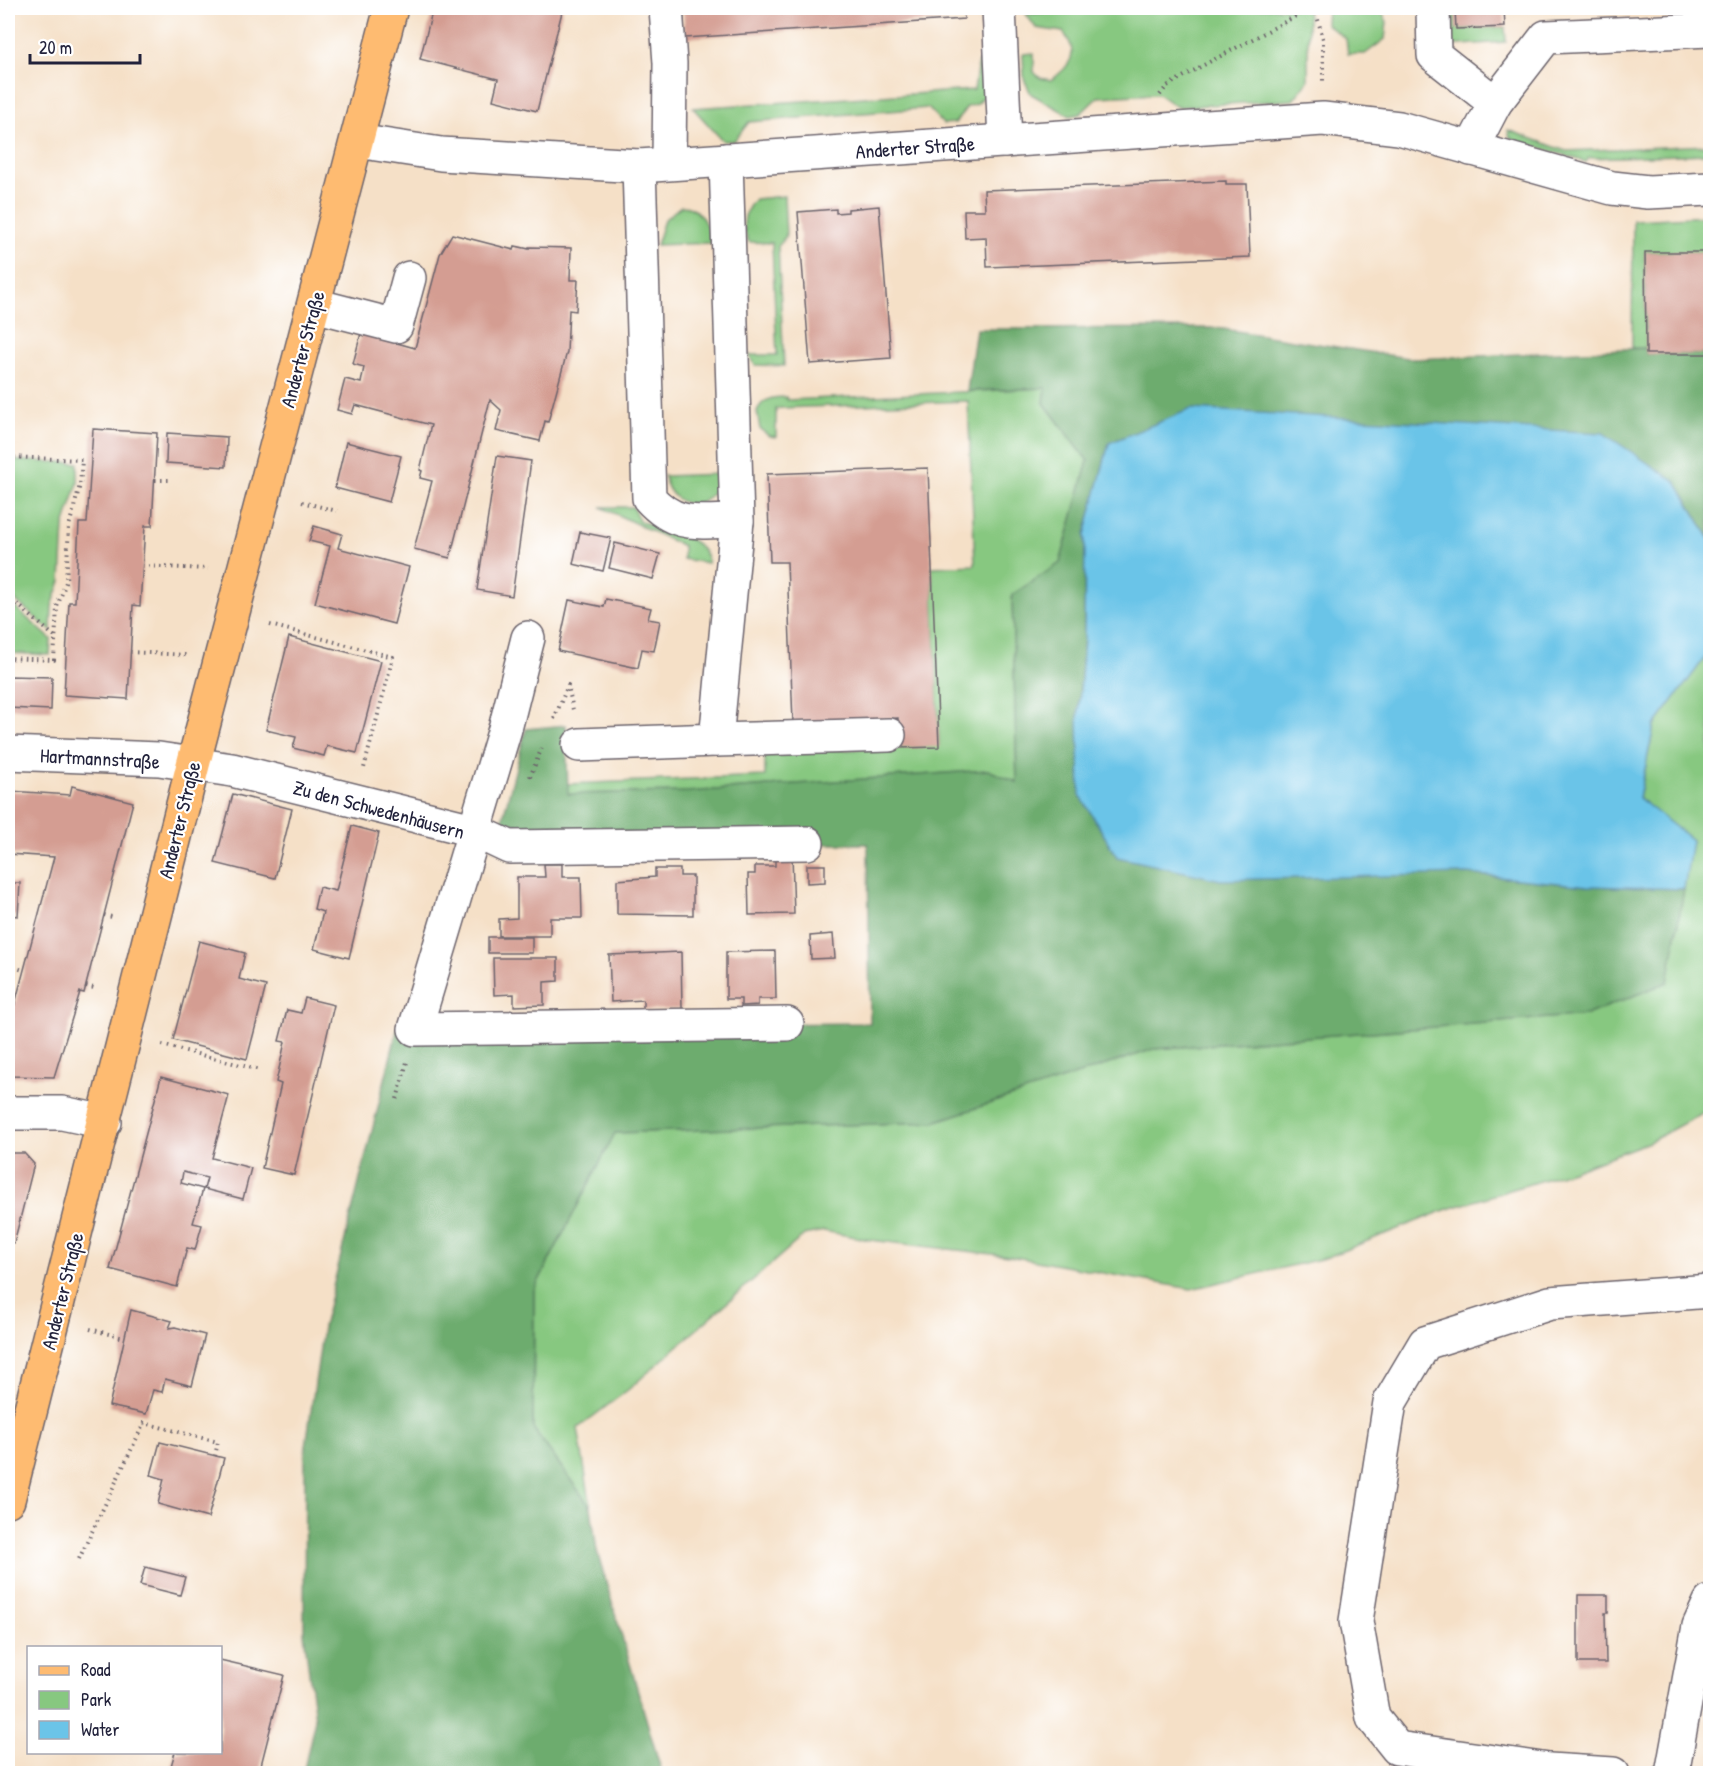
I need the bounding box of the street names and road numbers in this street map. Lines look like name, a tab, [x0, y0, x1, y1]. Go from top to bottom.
street label: Anderter Straße	[854, 129, 976, 165]
street label: Anderter Straße	[273, 288, 331, 410]
street label: Hartmannstraße	[39, 741, 161, 775]
street label: Anderter Straße	[151, 759, 207, 881]
street label: Zu den Schwedenhäusern	[290, 773, 468, 845]
street label: Anderter Straße	[34, 1230, 90, 1352]

